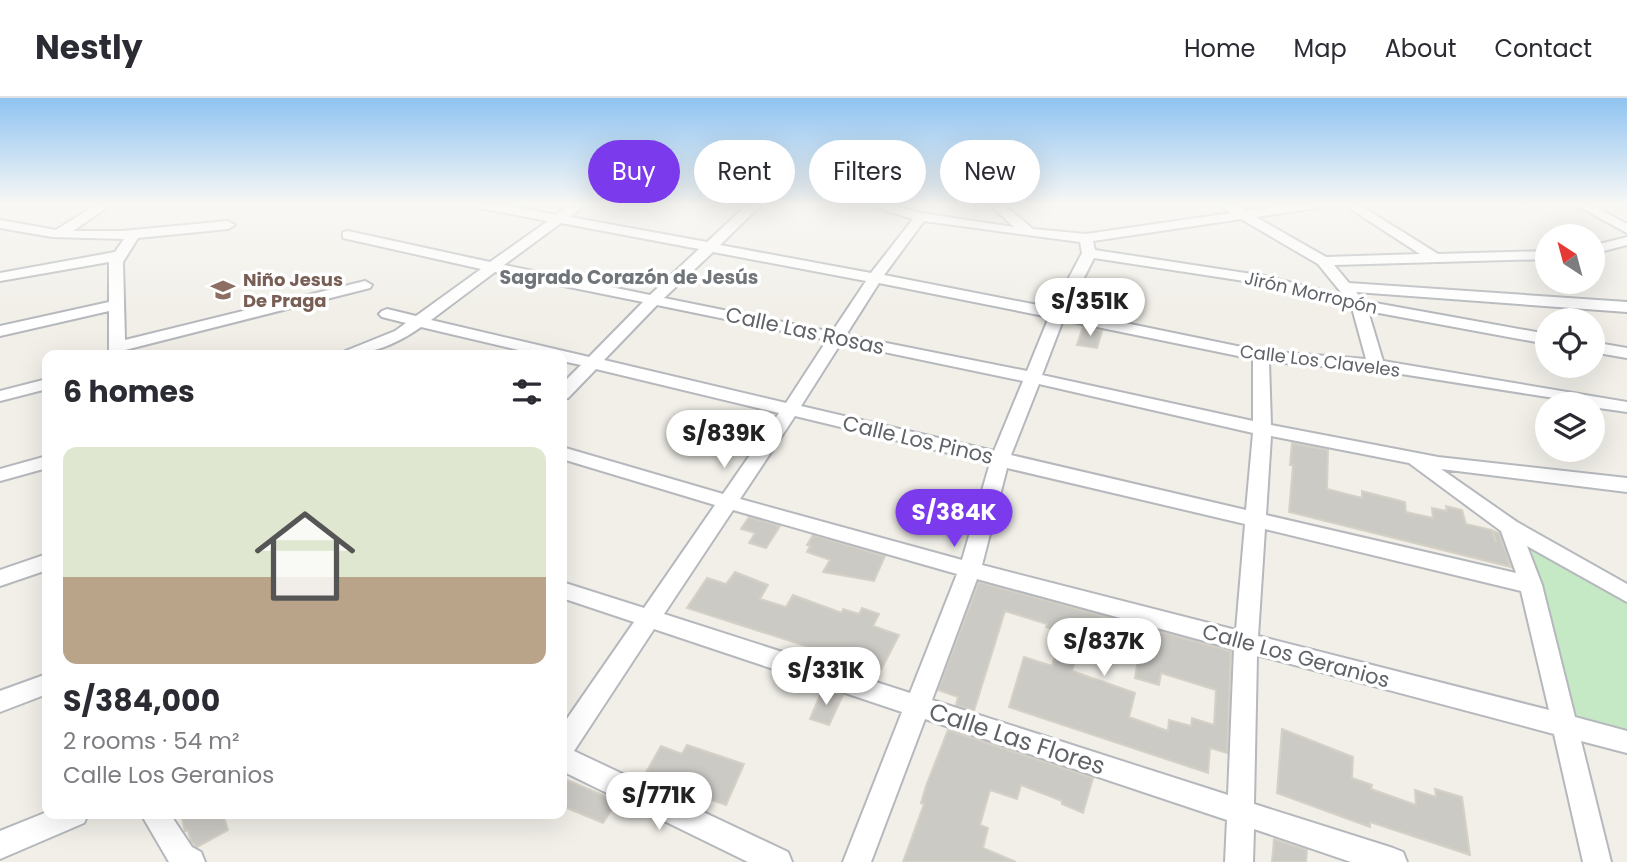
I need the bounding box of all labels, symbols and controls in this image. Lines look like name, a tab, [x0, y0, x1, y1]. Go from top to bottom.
text: Nestly	[35, 24, 143, 71]
text: Home	[1184, 32, 1256, 65]
text: Map	[1294, 32, 1347, 65]
text: About	[1385, 32, 1456, 65]
text: Contact	[1494, 32, 1592, 65]
chip: Buy	[588, 140, 680, 203]
chip: Rent	[694, 140, 795, 203]
chip: Filters	[809, 140, 926, 203]
chip: New	[940, 140, 1040, 203]
north arrow	[1535, 224, 1605, 294]
map controls	[1535, 224, 1605, 462]
district label: Sagrado Corazón de Jesús	[500, 264, 758, 291]
street label: Jirón Morropón	[1242, 265, 1380, 320]
place label: Niño Jesus De Praga	[243, 267, 343, 313]
school or university icon: Niño Jesus De Praga	[209, 276, 237, 304]
pin: S/351K	[1033, 278, 1147, 338]
text: S/351K	[1051, 285, 1129, 317]
street label: Calle Las Rosas	[723, 300, 887, 361]
button: locate	[1535, 308, 1605, 378]
street label: Calle Los Claveles	[1239, 338, 1402, 383]
text: 6 homes	[63, 370, 195, 413]
icon: filters	[508, 373, 546, 411]
button: layers	[1535, 392, 1605, 462]
street label: Calle Los Pinos	[840, 408, 996, 471]
pin: S/839K	[667, 410, 781, 470]
text: S/839K	[682, 417, 766, 449]
pin: S/384K	[897, 490, 1011, 549]
icon: home	[242, 493, 368, 619]
text: S/384K	[912, 496, 997, 528]
street label: Calle Los Geranios	[1199, 617, 1393, 694]
pin: S/837K	[1047, 618, 1161, 678]
text: S/837K	[1063, 625, 1145, 657]
pin: S/331K	[769, 648, 883, 707]
text: S/331K	[787, 654, 865, 686]
text: S/384,000	[63, 679, 220, 722]
street label: Calle Las Flores	[925, 695, 1109, 783]
text: 2 rooms · 54 m²	[63, 725, 240, 757]
text: Calle Los Geranios	[63, 759, 274, 791]
pin: S/771K	[602, 772, 716, 832]
text: S/771K	[622, 779, 696, 811]

